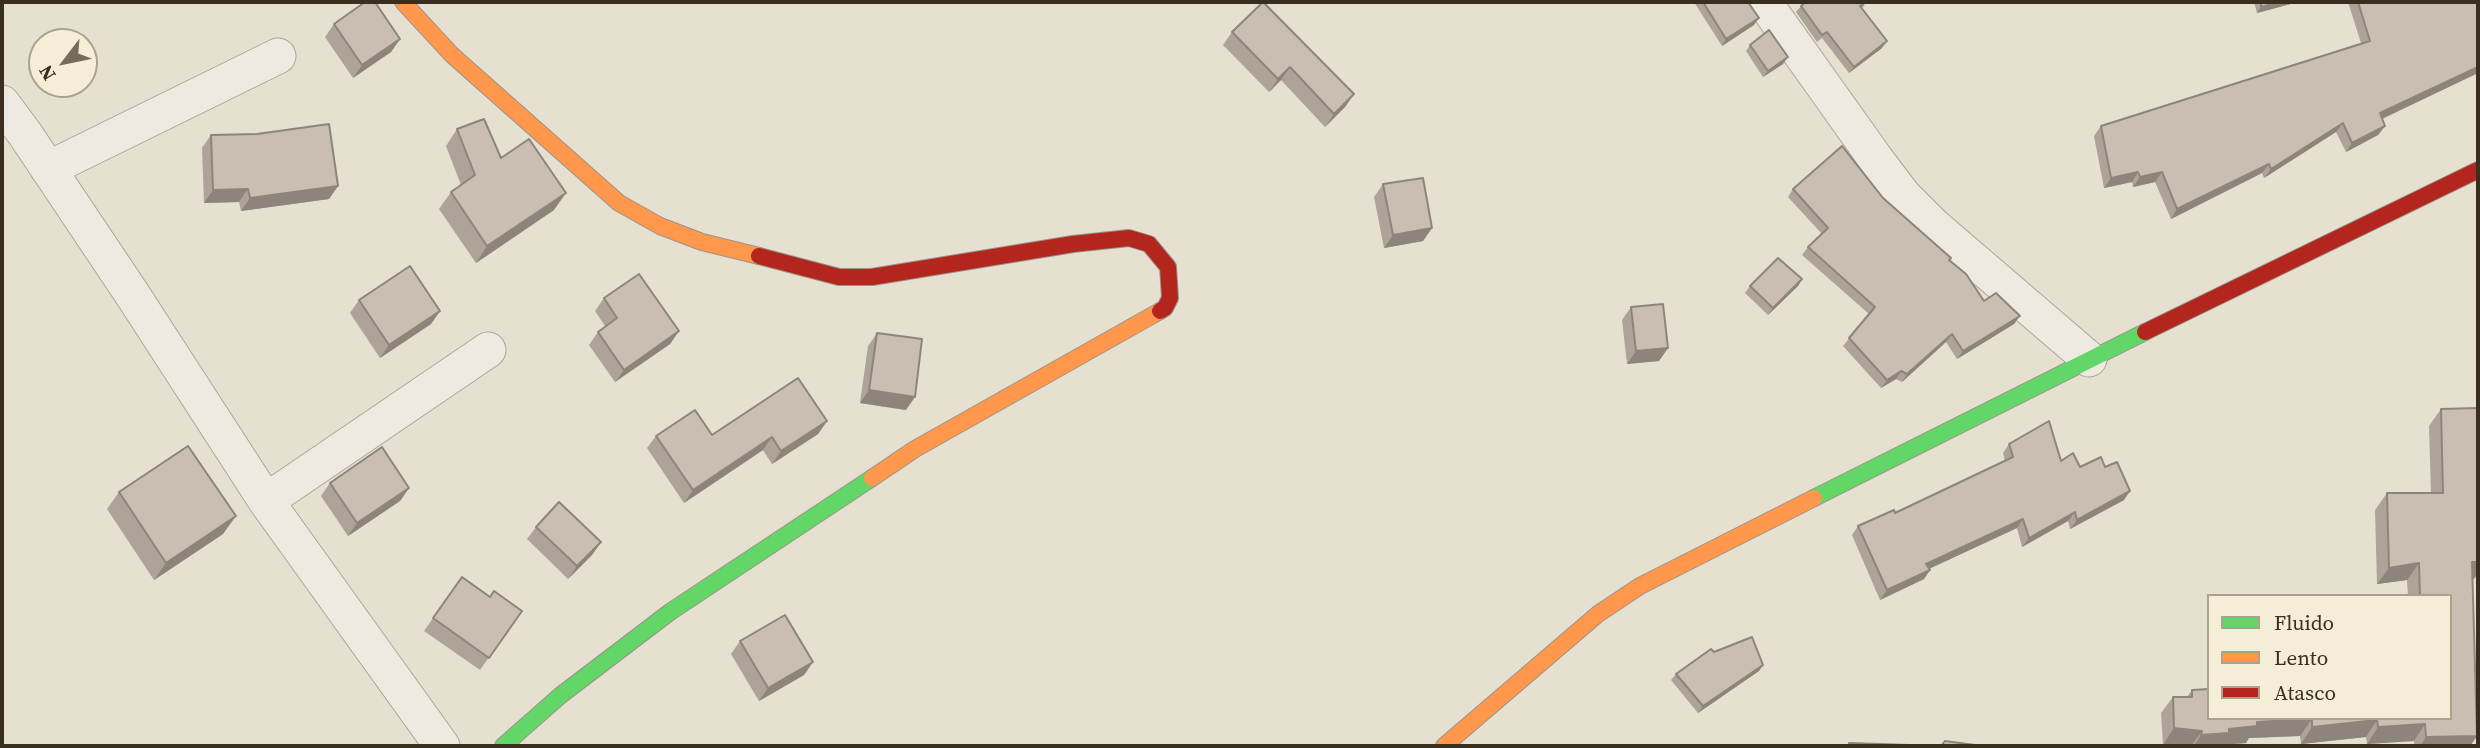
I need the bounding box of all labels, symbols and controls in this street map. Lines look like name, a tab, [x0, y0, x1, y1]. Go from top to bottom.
north arrow	[28, 28, 98, 98]
text: N	[32, 60, 62, 86]
legend	[2207, 594, 2452, 720]
text: Fluido	[2274, 608, 2334, 637]
text: Lento	[2274, 643, 2328, 672]
text: Atasco	[2274, 678, 2336, 707]

